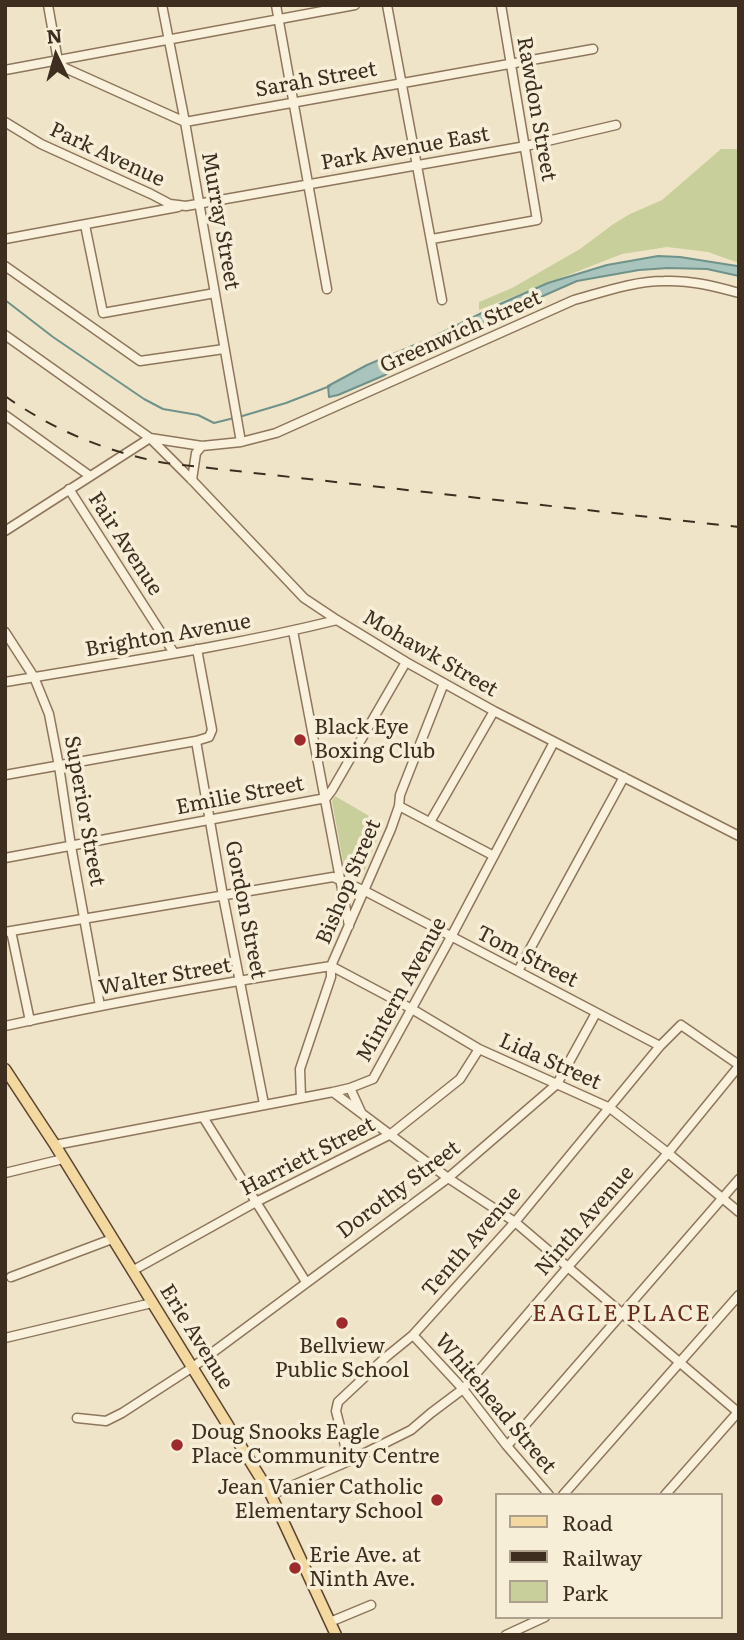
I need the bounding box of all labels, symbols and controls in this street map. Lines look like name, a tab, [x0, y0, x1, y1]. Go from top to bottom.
text: N	[45, 20, 63, 50]
north arrow	[21, 21, 91, 91]
street label: Rawdon Street	[511, 35, 561, 183]
street label: Sarah Street	[253, 57, 379, 103]
street label: Park Avenue	[45, 117, 169, 193]
street label: Park Avenue East	[319, 122, 491, 176]
street label: Murray Street	[195, 150, 245, 292]
street label: Greenwich Street	[376, 285, 546, 379]
street label: Fair Avenue	[82, 488, 168, 600]
street label: Mohawk Street	[358, 605, 502, 703]
street label: Brighton Avenue	[83, 609, 253, 663]
place label: Black Eye Boxing Club	[314, 715, 435, 765]
marker: Black Eye Boxing Club	[292, 732, 308, 748]
street label: Superior Street	[58, 734, 110, 888]
street label: Emilie Street	[174, 771, 306, 821]
street label: Bishop Street	[311, 816, 387, 948]
street label: Gordon Street	[219, 839, 271, 981]
street label: Mintern Avenue	[352, 913, 452, 1067]
street label: Tom Street	[472, 921, 582, 993]
street label: Walter Street	[97, 953, 233, 1001]
street label: Lida Street	[495, 1028, 605, 1096]
street label: Harriett Street	[237, 1112, 379, 1202]
street label: Dorothy Street	[333, 1136, 465, 1244]
street label: Ninth Avenue	[530, 1161, 640, 1281]
street label: Tenth Avenue	[417, 1182, 527, 1302]
street label: Erie Avenue	[154, 1280, 238, 1394]
district label: EAGLE PLACE	[533, 1300, 711, 1328]
marker: Bellview Public School	[334, 1315, 350, 1331]
street label: Whitehead Street	[429, 1329, 561, 1479]
place label: Bellview Public School	[275, 1334, 409, 1384]
place label: Doug Snooks Eagle Place Community Centre	[191, 1420, 440, 1470]
marker: Doug Snooks Eagle Place Community Centre	[169, 1437, 185, 1453]
place label: Jean Vanier Catholic Elementary School	[217, 1475, 423, 1525]
marker: Jean Vanier Catholic Elementary School	[429, 1492, 445, 1508]
legend	[496, 1493, 723, 1619]
text: Road	[562, 1506, 613, 1537]
text: Railway	[562, 1541, 642, 1572]
place label: Erie Ave. at Ninth Ave.	[309, 1543, 421, 1593]
marker: Erie Ave. at Ninth Ave.	[287, 1560, 303, 1576]
text: Park	[562, 1576, 608, 1607]

